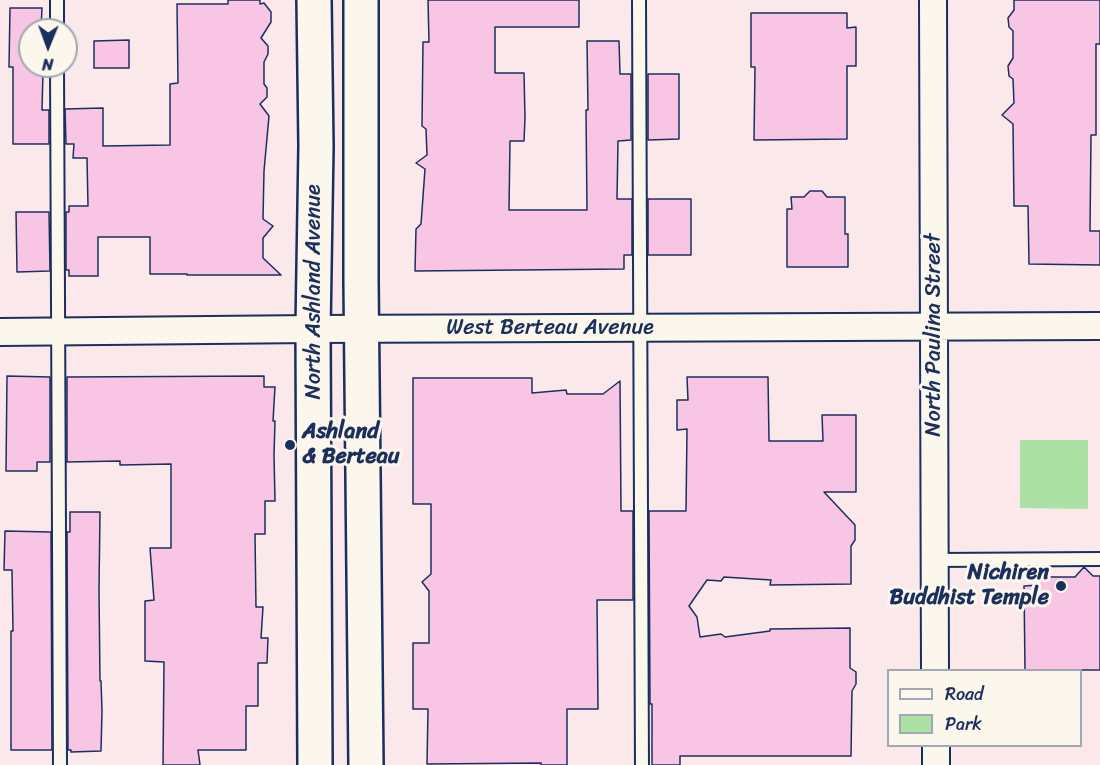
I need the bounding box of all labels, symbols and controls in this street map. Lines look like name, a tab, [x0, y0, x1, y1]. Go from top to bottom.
north arrow	[18, 18, 78, 78]
text: N	[42, 50, 54, 79]
street label: North Ashland Avenue	[301, 184, 327, 400]
street label: North Paulina Street	[921, 233, 947, 437]
street label: West Berteau Avenue	[446, 315, 654, 341]
place label: Ashland & Berteau	[302, 419, 400, 470]
marker: Ashland & Berteau	[283, 438, 297, 452]
place label: Nichiren Buddhist Temple	[889, 560, 1049, 612]
marker: Nichiren Buddhist Temple	[1054, 579, 1068, 593]
legend	[887, 669, 1082, 747]
text: Road	[945, 678, 984, 710]
text: Park	[945, 708, 982, 740]

